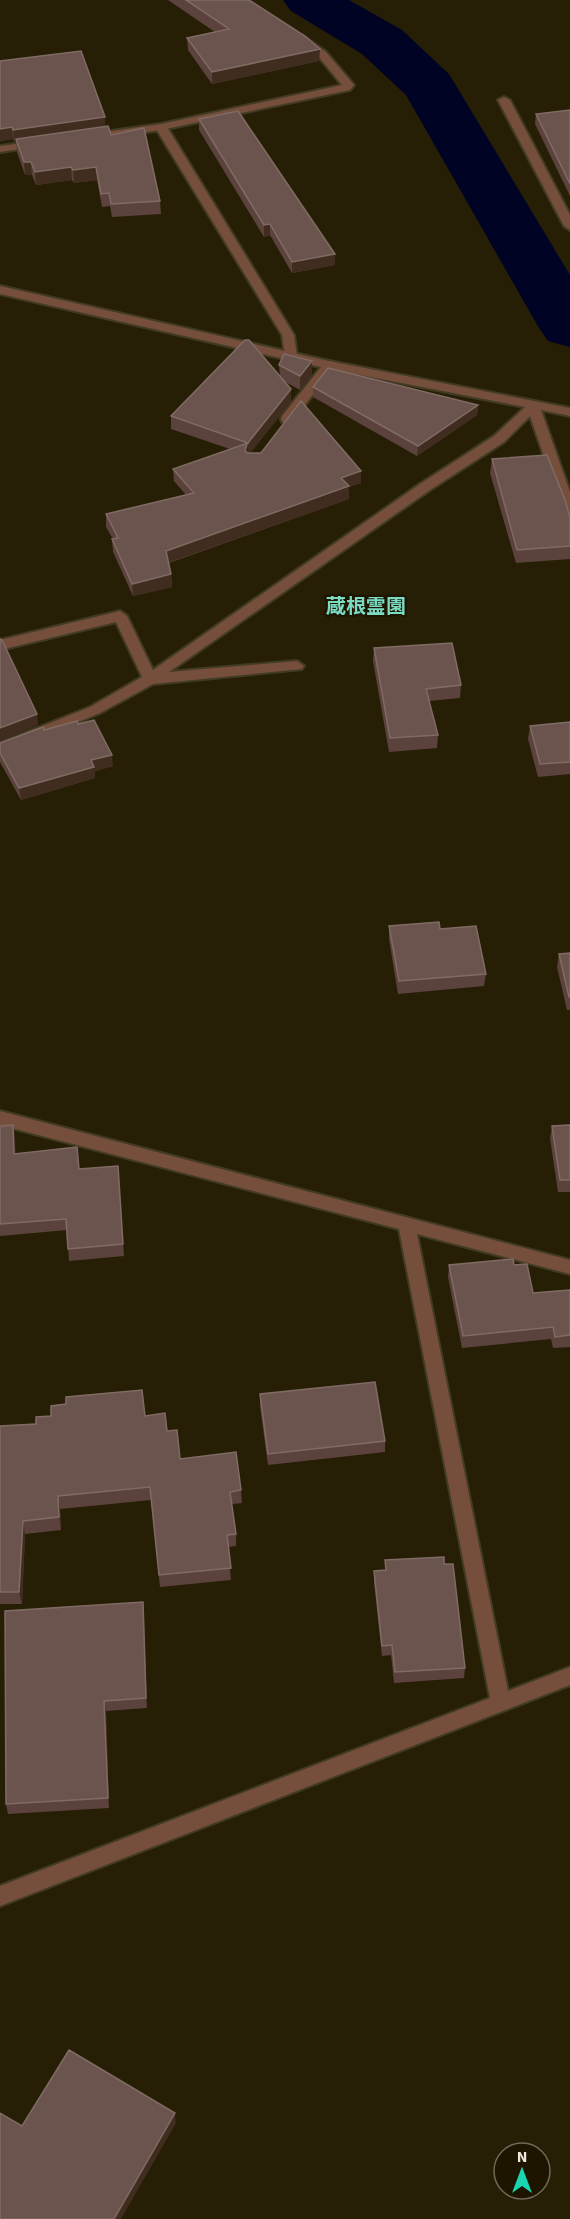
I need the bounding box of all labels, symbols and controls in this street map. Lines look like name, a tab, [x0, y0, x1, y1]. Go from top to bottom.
district label: 蔵根霊園	[326, 593, 406, 621]
north arrow	[492, 2141, 552, 2201]
text: N	[517, 2146, 527, 2168]

